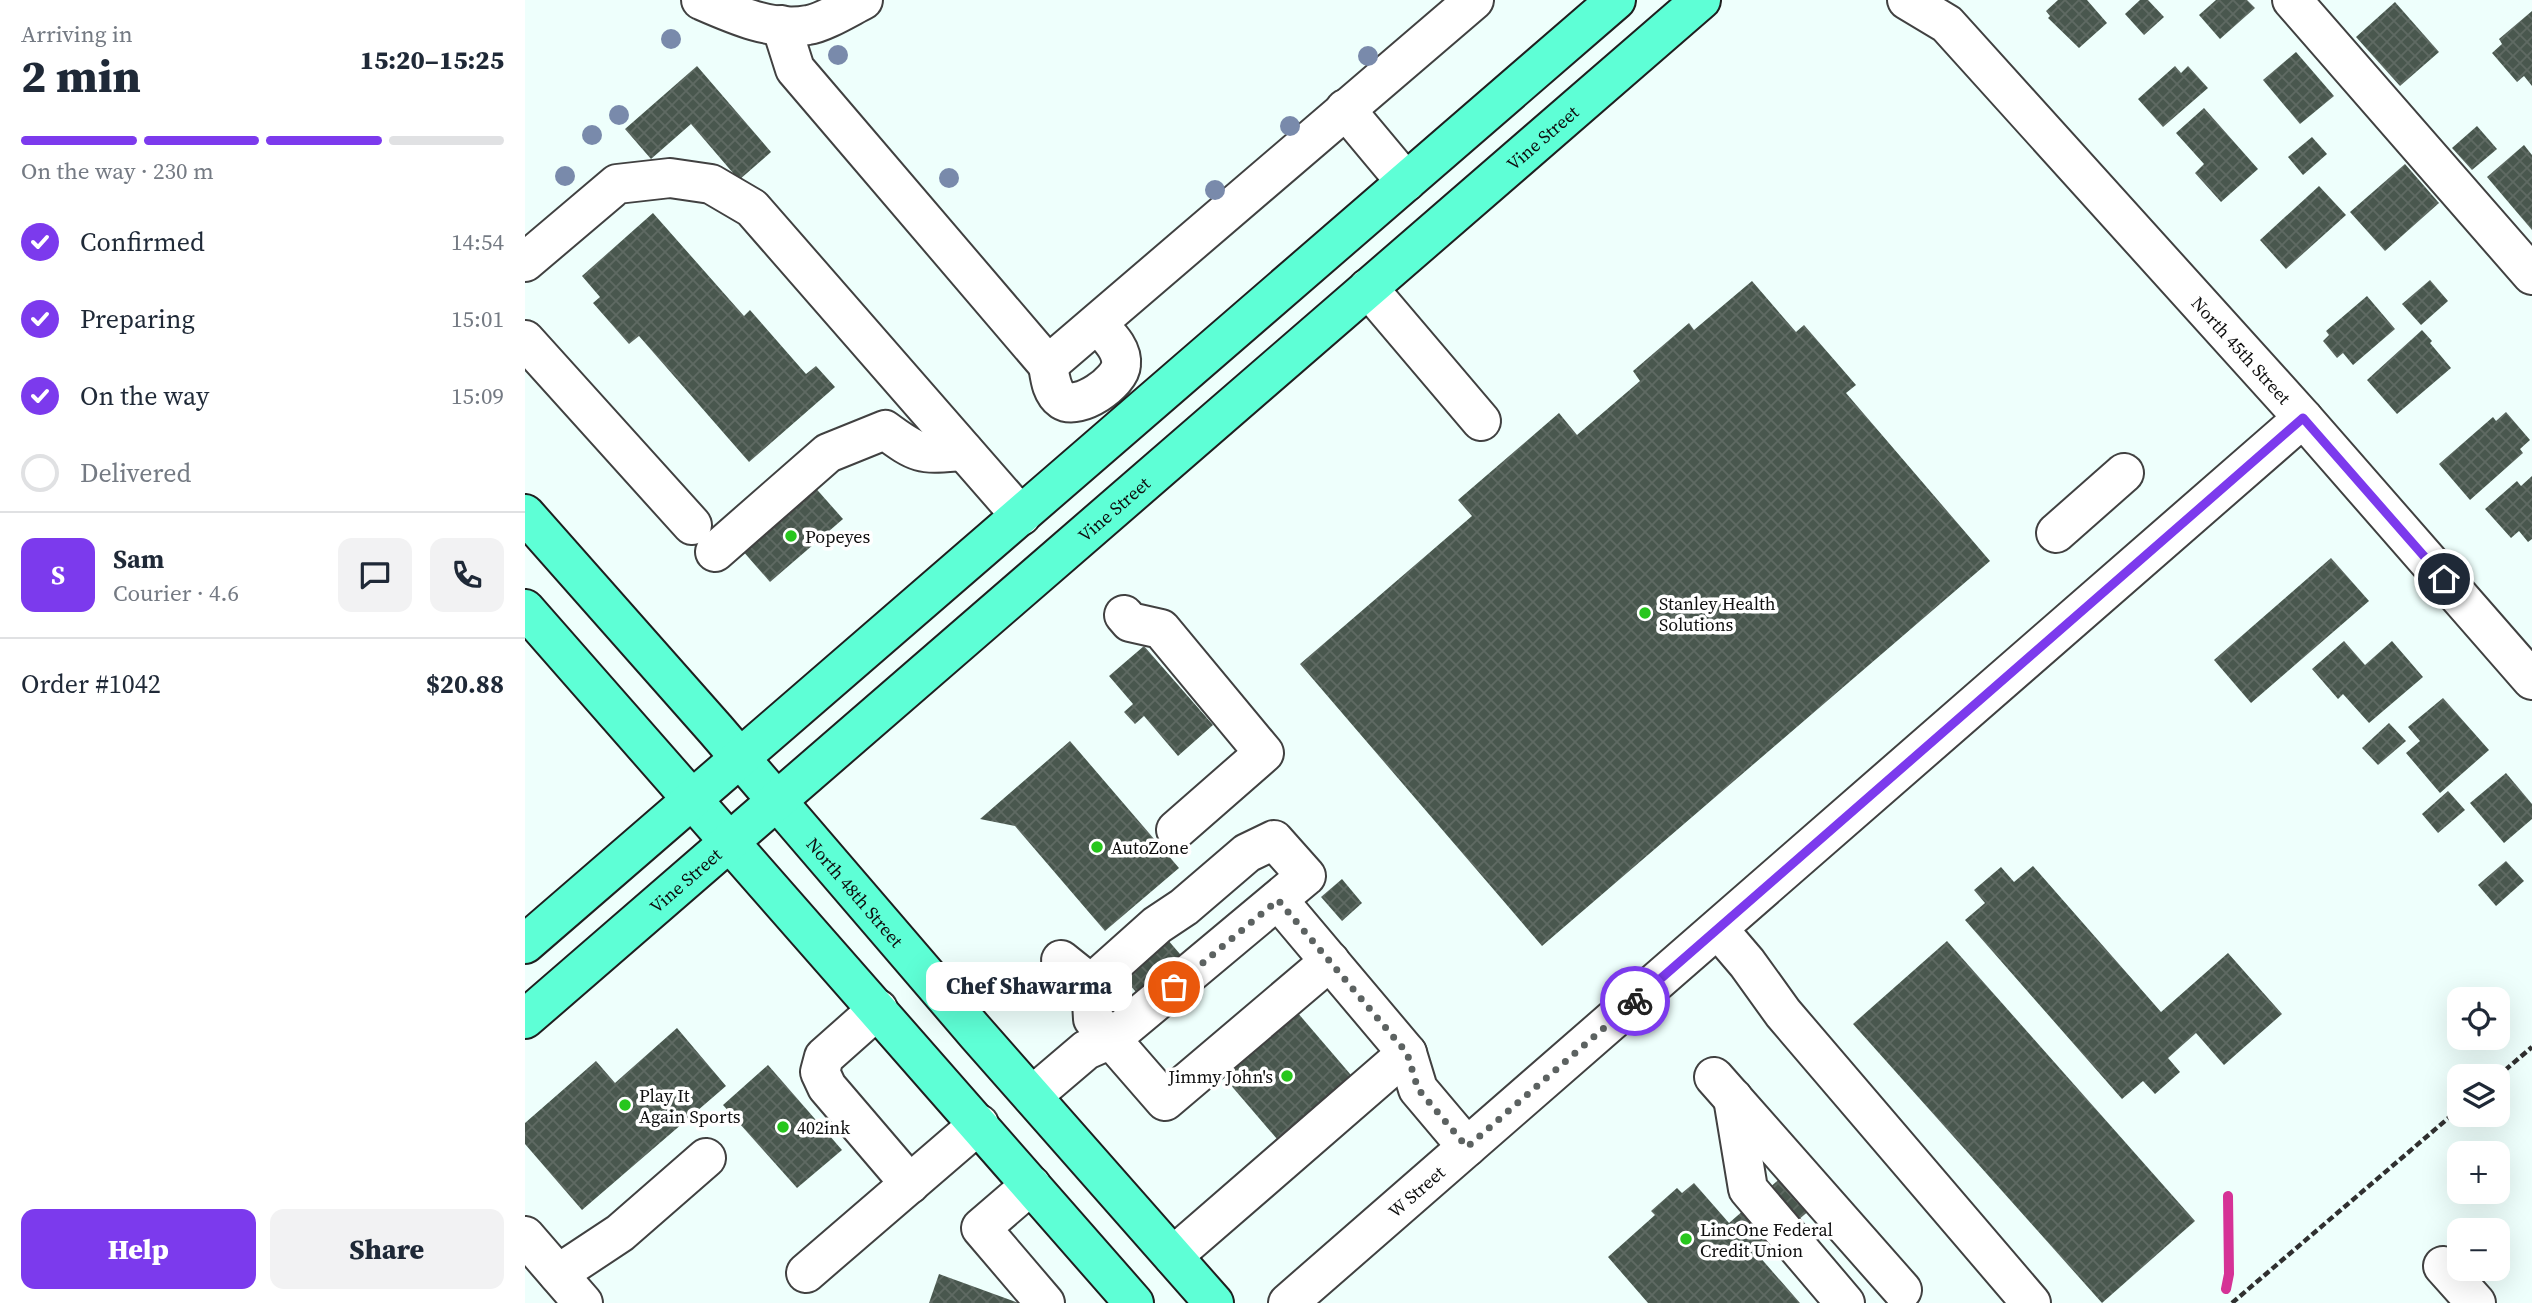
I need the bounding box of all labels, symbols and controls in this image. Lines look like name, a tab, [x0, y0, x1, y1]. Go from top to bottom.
text: Arriving in	[21, 18, 133, 50]
text: 15:20–15:25	[360, 42, 504, 78]
text: 2 min	[21, 44, 141, 107]
street label: Vine Street	[1501, 99, 1584, 176]
text: On the way · 230 m	[21, 155, 214, 187]
icon: check	[21, 223, 59, 261]
text: Confirmed	[80, 224, 205, 260]
text: 14:54	[451, 226, 504, 258]
street label: North 45th Street	[2186, 291, 2297, 409]
icon: check	[21, 300, 59, 338]
text: Preparing	[80, 301, 195, 337]
text: 15:01	[451, 303, 504, 335]
icon: check	[21, 377, 59, 415]
text: On the way	[80, 378, 209, 414]
text: 15:09	[451, 380, 504, 412]
text: Delivered	[80, 455, 191, 491]
street label: Vine Street	[1072, 471, 1155, 547]
place label: Popeyes	[805, 524, 870, 549]
marker: Popeyes	[783, 528, 799, 544]
button: chat	[338, 538, 412, 612]
button: phone	[430, 538, 504, 612]
text: Sam	[113, 541, 164, 577]
pin	[2414, 549, 2474, 609]
text: S	[51, 557, 65, 593]
icon: home	[2425, 560, 2463, 598]
text: Courier · 4.6	[113, 577, 239, 609]
place label: Stanley Health Solutions	[1659, 591, 1776, 637]
marker: Stanley Health Solutions	[1637, 605, 1653, 621]
text: Order #1042	[21, 666, 161, 702]
text: $20.88	[426, 666, 504, 702]
street label: North 48th Street	[801, 832, 909, 952]
place label: AutoZone	[1111, 835, 1189, 860]
marker: AutoZone	[1089, 839, 1105, 855]
street label: Vine Street	[644, 842, 727, 918]
pin	[1144, 957, 1204, 1017]
callout: Chef Shawarma	[925, 962, 1132, 1012]
courier	[1600, 966, 1670, 1036]
icon: bag	[1155, 968, 1193, 1006]
text: Chef Shawarma	[946, 970, 1112, 1002]
icon: bike	[1616, 982, 1654, 1020]
map controls	[2447, 987, 2510, 1281]
button: locate	[2447, 987, 2510, 1050]
place label: Jimmy John's	[1167, 1064, 1273, 1089]
button: layers	[2447, 1064, 2510, 1127]
marker: Jimmy John's	[1279, 1068, 1295, 1084]
place label: Play It Again Sports	[639, 1083, 741, 1129]
marker: Play It Again Sports	[617, 1097, 633, 1113]
place label: 402ink	[797, 1115, 850, 1140]
marker: 402ink	[775, 1119, 791, 1135]
button: +	[2447, 1141, 2510, 1204]
street label: W Street	[1383, 1160, 1450, 1223]
button: Help	[21, 1209, 256, 1289]
button: Share	[270, 1209, 504, 1289]
place label: LincOne Federal Credit Union	[1700, 1217, 1833, 1263]
button: −	[2447, 1218, 2510, 1281]
marker: LincOne Federal Credit Union	[1678, 1231, 1694, 1247]

